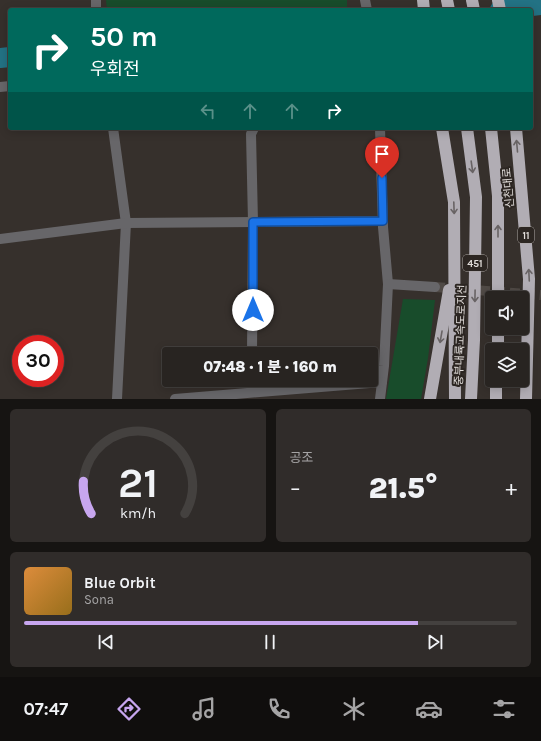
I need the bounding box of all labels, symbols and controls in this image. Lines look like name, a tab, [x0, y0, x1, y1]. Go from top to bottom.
text: 50 m	[90, 20, 158, 53]
icon: right	[24, 24, 76, 76]
text: 우회전	[90, 58, 140, 80]
icon: left	[197, 100, 219, 122]
icon: ahead	[239, 100, 261, 122]
icon: ahead	[281, 100, 303, 122]
icon: right	[323, 100, 345, 122]
pin	[365, 137, 399, 178]
one-way arrow	[514, 140, 521, 153]
icon: arrive	[371, 143, 393, 165]
one-way arrow	[468, 160, 476, 173]
street label: 신천대로	[500, 167, 517, 209]
one-way arrow	[450, 201, 457, 214]
one-way arrow	[494, 225, 502, 238]
road number: 11	[518, 227, 534, 243]
road number: 451	[463, 255, 487, 271]
one-way arrow	[525, 269, 533, 282]
street label: 중부내륙고속도로지선	[452, 284, 469, 386]
position arrow	[232, 289, 274, 331]
one-way arrow	[471, 289, 479, 302]
map controls	[485, 291, 529, 387]
button: sound	[485, 291, 529, 335]
one-way arrow	[437, 330, 445, 343]
speed limit sign: 30	[12, 335, 64, 387]
button: layers	[485, 343, 529, 387]
text: 07:48 · 1 분 · 160 m	[203, 358, 337, 376]
text: 공조	[290, 450, 313, 465]
text: 21	[118, 458, 158, 506]
text: 21.5°	[369, 470, 438, 506]
text: −	[290, 475, 301, 501]
text: +	[505, 475, 517, 501]
text: km/h	[120, 504, 156, 521]
text: Blue Orbit	[84, 574, 156, 592]
text: Sona	[84, 592, 114, 607]
icon: previous	[95, 631, 117, 653]
icon: pause	[259, 631, 281, 653]
icon: next	[424, 631, 446, 653]
icon: directions	[115, 695, 143, 723]
icon: music	[190, 695, 218, 723]
icon: phone	[265, 695, 293, 723]
icon: climate	[340, 695, 368, 723]
icon: car	[415, 695, 443, 723]
icon: filters	[490, 695, 518, 723]
text: 07:47	[23, 698, 68, 720]

